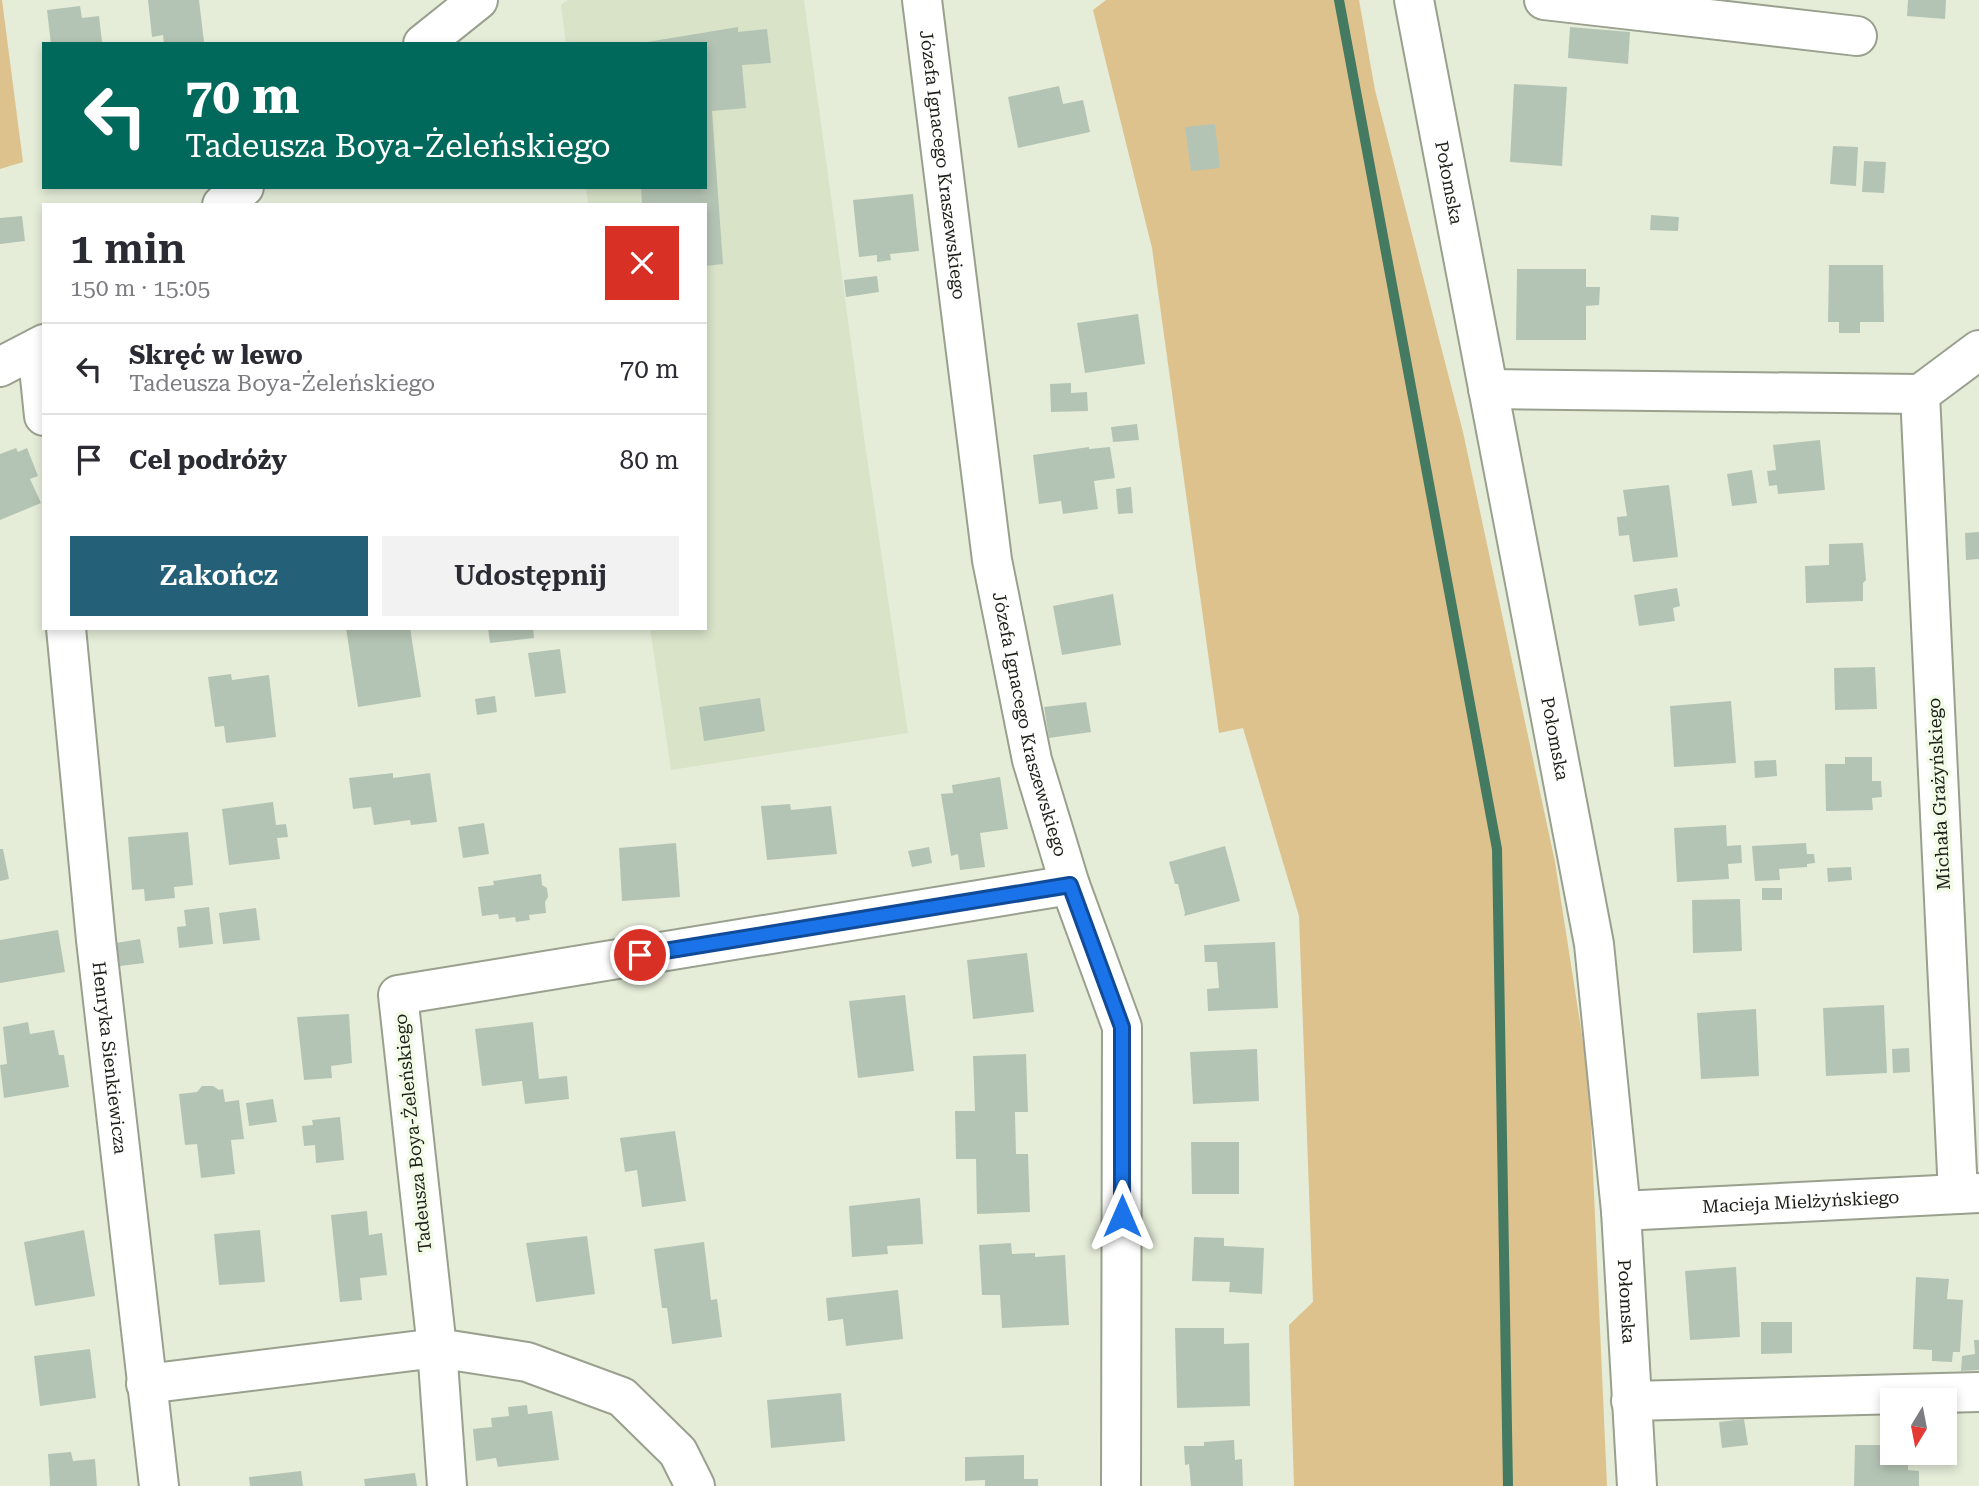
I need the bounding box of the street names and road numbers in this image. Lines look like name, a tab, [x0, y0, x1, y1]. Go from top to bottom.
street label: Józefa Ignacego Kraszewskiego	[916, 29, 970, 301]
street label: Połomska	[1431, 139, 1468, 226]
street label: Józefa Ignacego Kraszewskiego	[989, 590, 1072, 859]
street label: Połomska	[1537, 695, 1574, 782]
street label: Michała Grażyńskiego	[1923, 697, 1954, 891]
street label: Henryka Sienkiewicza	[89, 960, 132, 1155]
street label: Tadeusza Boya-Żeleńskiego	[390, 1013, 435, 1253]
street label: Macieja Mielżyńskiego	[1702, 1186, 1900, 1217]
street label: Połomska	[1614, 1259, 1640, 1345]

